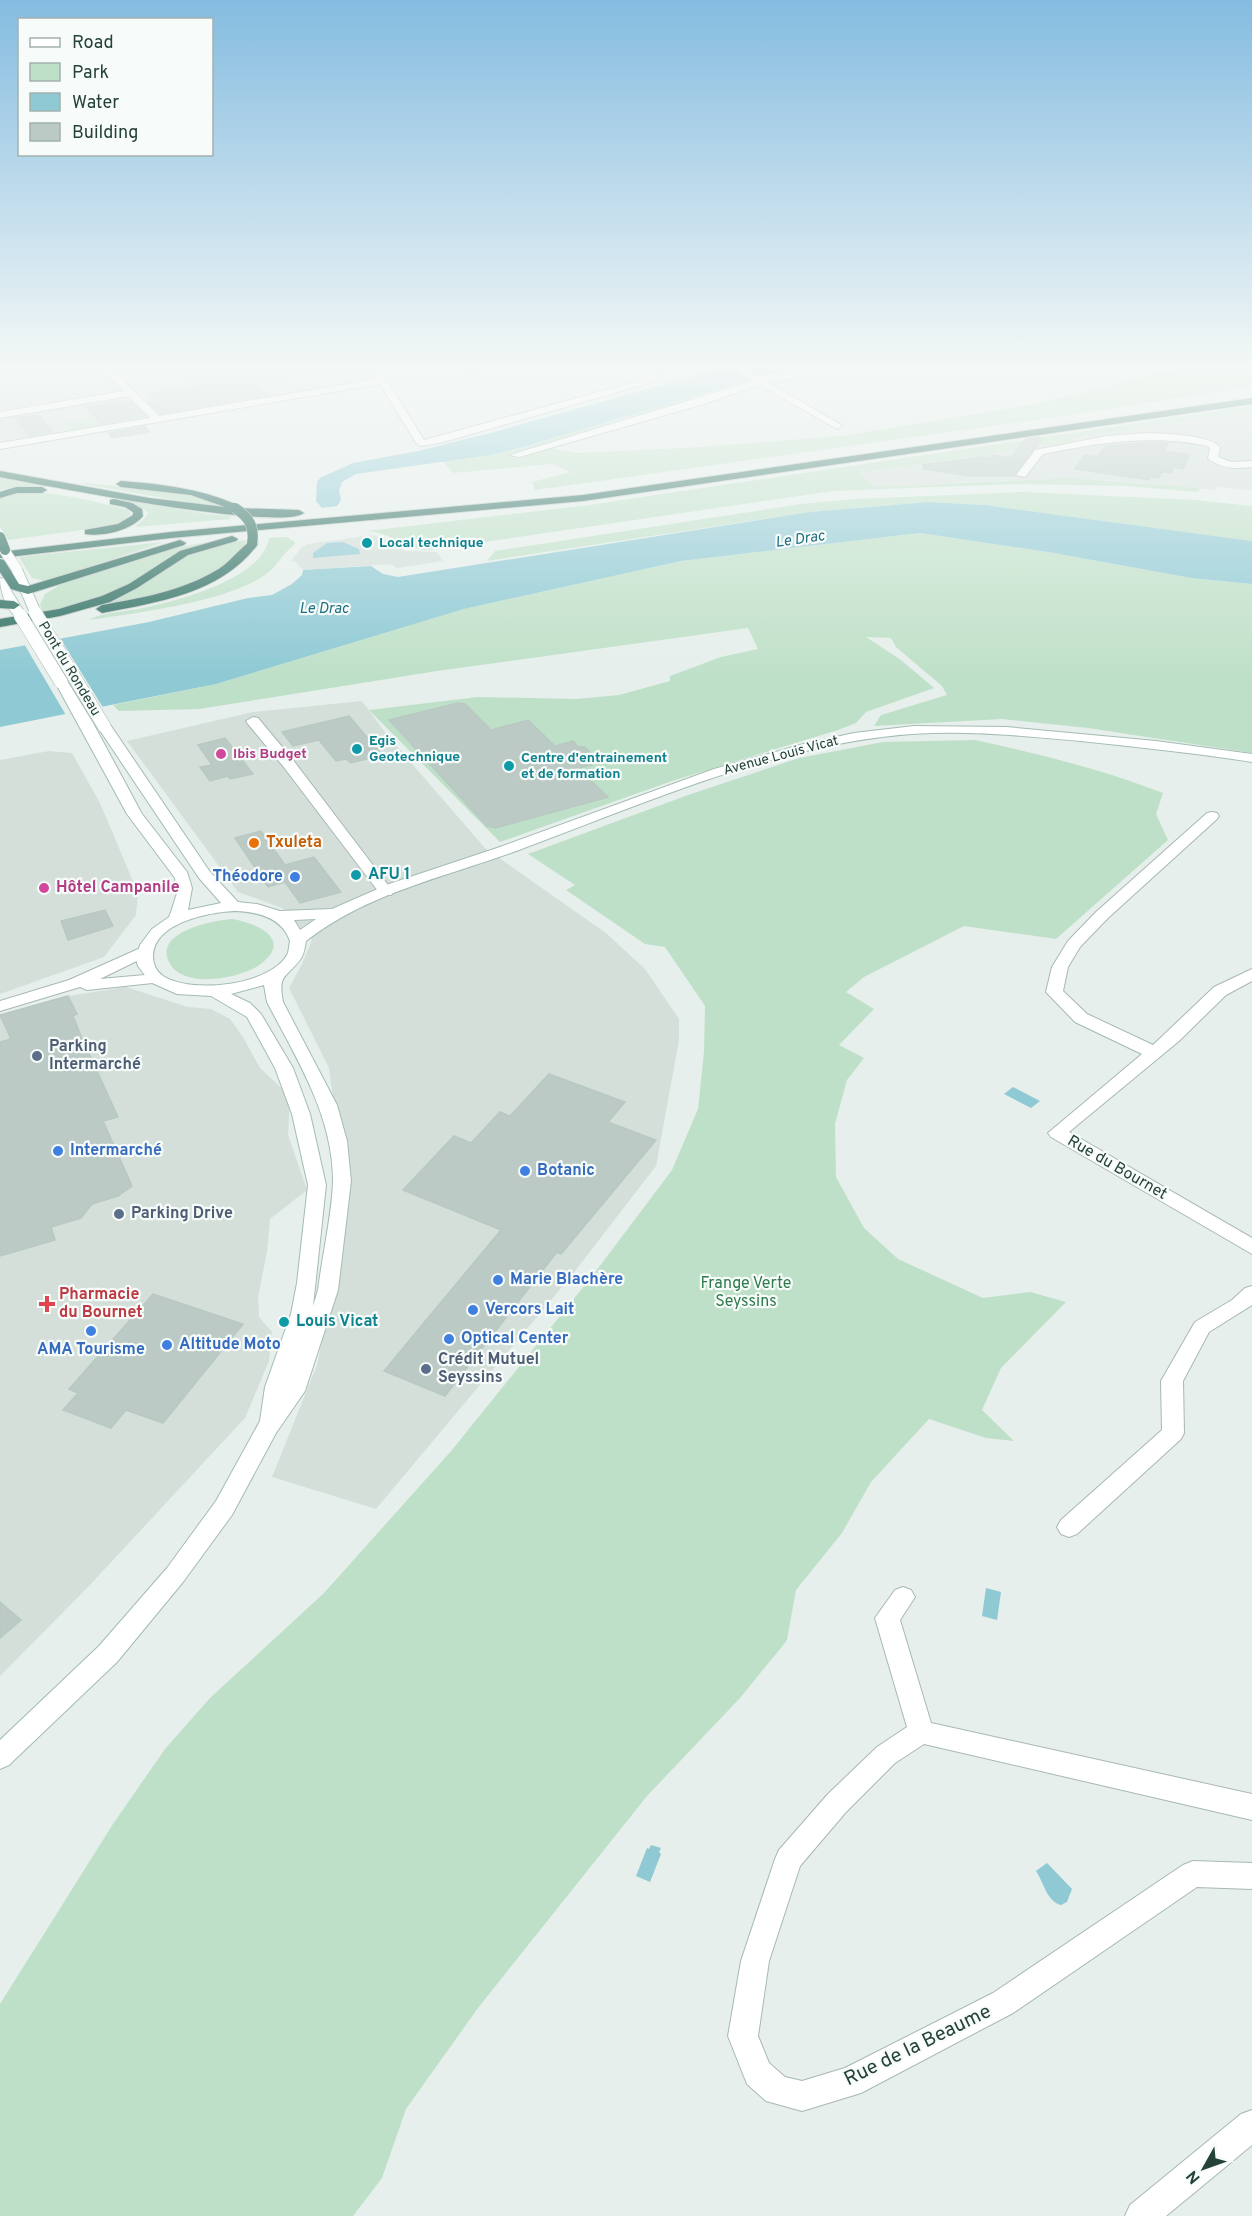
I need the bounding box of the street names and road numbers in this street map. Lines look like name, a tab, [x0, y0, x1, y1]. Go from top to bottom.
street label: Pont du Rondeau	[34, 619, 104, 719]
street label: Avenue Louis Vicat	[722, 732, 840, 780]
street label: Rue du Bournet	[1063, 1131, 1171, 1205]
street label: Rue de la Beaume	[840, 1999, 996, 2093]

